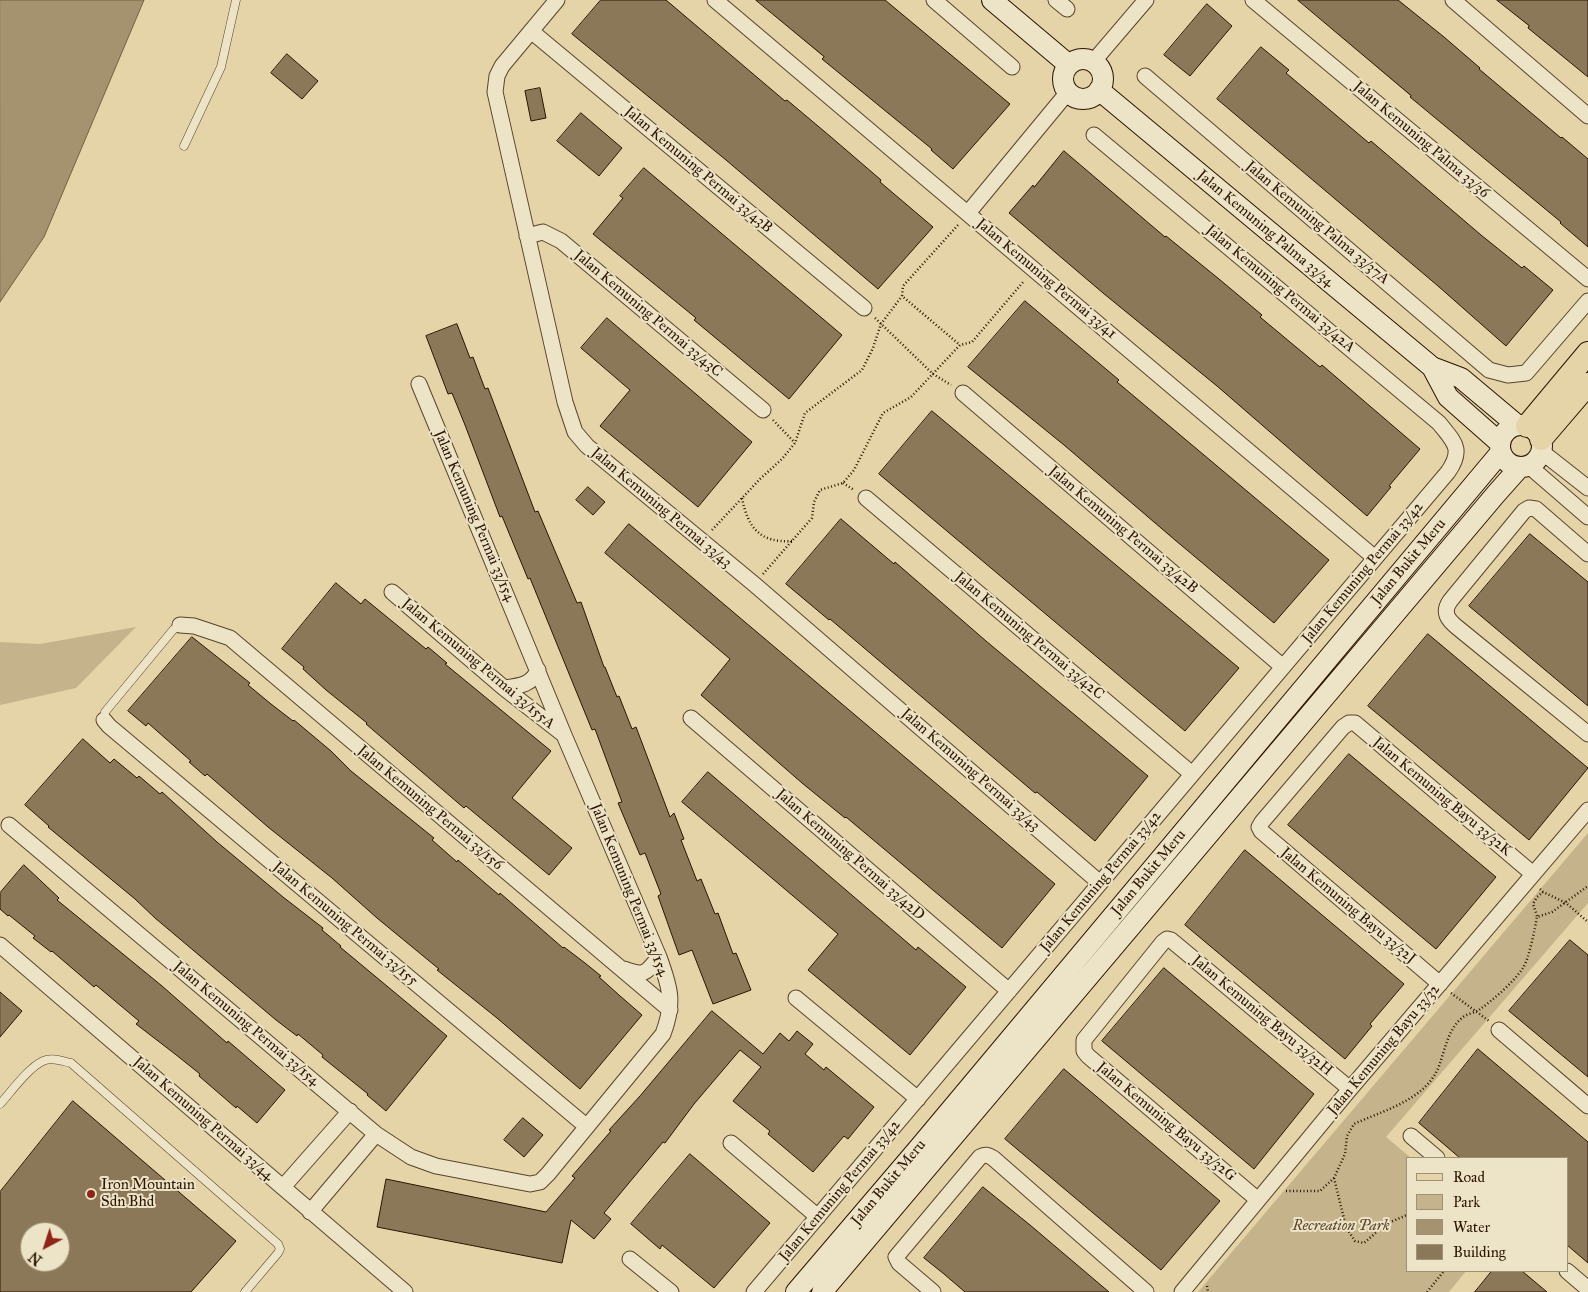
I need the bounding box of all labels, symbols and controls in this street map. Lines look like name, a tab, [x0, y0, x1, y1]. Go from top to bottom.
street label: Jalan Kemuning Palma 33/36	[1349, 78, 1493, 202]
street label: Jalan Kemuning Permai 33/43B	[620, 103, 776, 237]
street label: Jalan Kemuning Palma 33/37A	[1241, 157, 1393, 289]
street label: Jalan Kemuning Palma 33/34	[1193, 167, 1337, 291]
street label: Jalan Kemuning Permai 33/41	[972, 215, 1120, 343]
street label: Jalan Kemuning Permai 33/42A	[1202, 221, 1358, 357]
street label: Jalan Kemuning Permai 33/43C	[570, 247, 726, 381]
street label: Jalan Kemuning Permai 33/154	[430, 427, 518, 605]
street label: Jalan Kemuning Permai 33/43	[587, 444, 735, 572]
street label: Jalan Kemuning Permai 33/42B	[1045, 462, 1201, 598]
street label: Jalan Kemuning Permai 33/42	[1298, 499, 1428, 647]
street label: Jalan Bukit Meru	[1368, 515, 1450, 609]
street label: Jalan Kemuning Permai 33/42C	[951, 568, 1107, 704]
street label: Jalan Kemuning Permai 33/155A	[398, 595, 558, 733]
street label: Jalan Kemuning Permai 33/43	[897, 705, 1043, 835]
street label: Jalan Kemuning Bayu 33/32K	[1369, 734, 1515, 860]
street label: Jalan Kemuning Permai 33/156	[354, 742, 506, 874]
street label: Jalan Kemuning Permai 33/42D	[772, 785, 928, 925]
street label: Jalan Kemuning Permai 33/154	[586, 801, 672, 979]
street label: Jalan Kemuning Permai 33/42	[1036, 808, 1166, 956]
street label: Jalan Bukit Meru	[1108, 826, 1190, 920]
street label: Jalan Kemuning Bayu 33/32J	[1277, 844, 1419, 968]
street label: Jalan Kemuning Permai 33/155	[269, 858, 421, 990]
street label: Jalan Kemuning Bayu 33/32H	[1188, 952, 1336, 1080]
street label: Jalan Kemuning Permai 33/154	[169, 958, 323, 1090]
street label: Jalan Kemuning Bayu 33/32	[1324, 981, 1444, 1119]
street label: Jalan Kemuning Permai 33/44	[129, 1053, 277, 1185]
street label: Jalan Kemuning Bayu 33/32G	[1093, 1058, 1239, 1186]
street label: Jalan Kemuning Permai 33/42	[775, 1117, 905, 1265]
street label: Jalan Bukit Meru	[848, 1136, 930, 1230]
legend	[1406, 1157, 1568, 1272]
text: Road	[1453, 1168, 1485, 1186]
place label: Iron Mountain Sdn Bhd	[101, 1176, 195, 1211]
marker: Iron Mountain Sdn Bhd	[85, 1188, 97, 1200]
text: Park	[1453, 1193, 1480, 1211]
park label: Recreation Park	[1292, 1217, 1390, 1235]
text: Water	[1453, 1218, 1490, 1236]
north arrow	[20, 1222, 70, 1272]
text: Building	[1453, 1243, 1506, 1261]
text: N	[26, 1248, 46, 1268]

